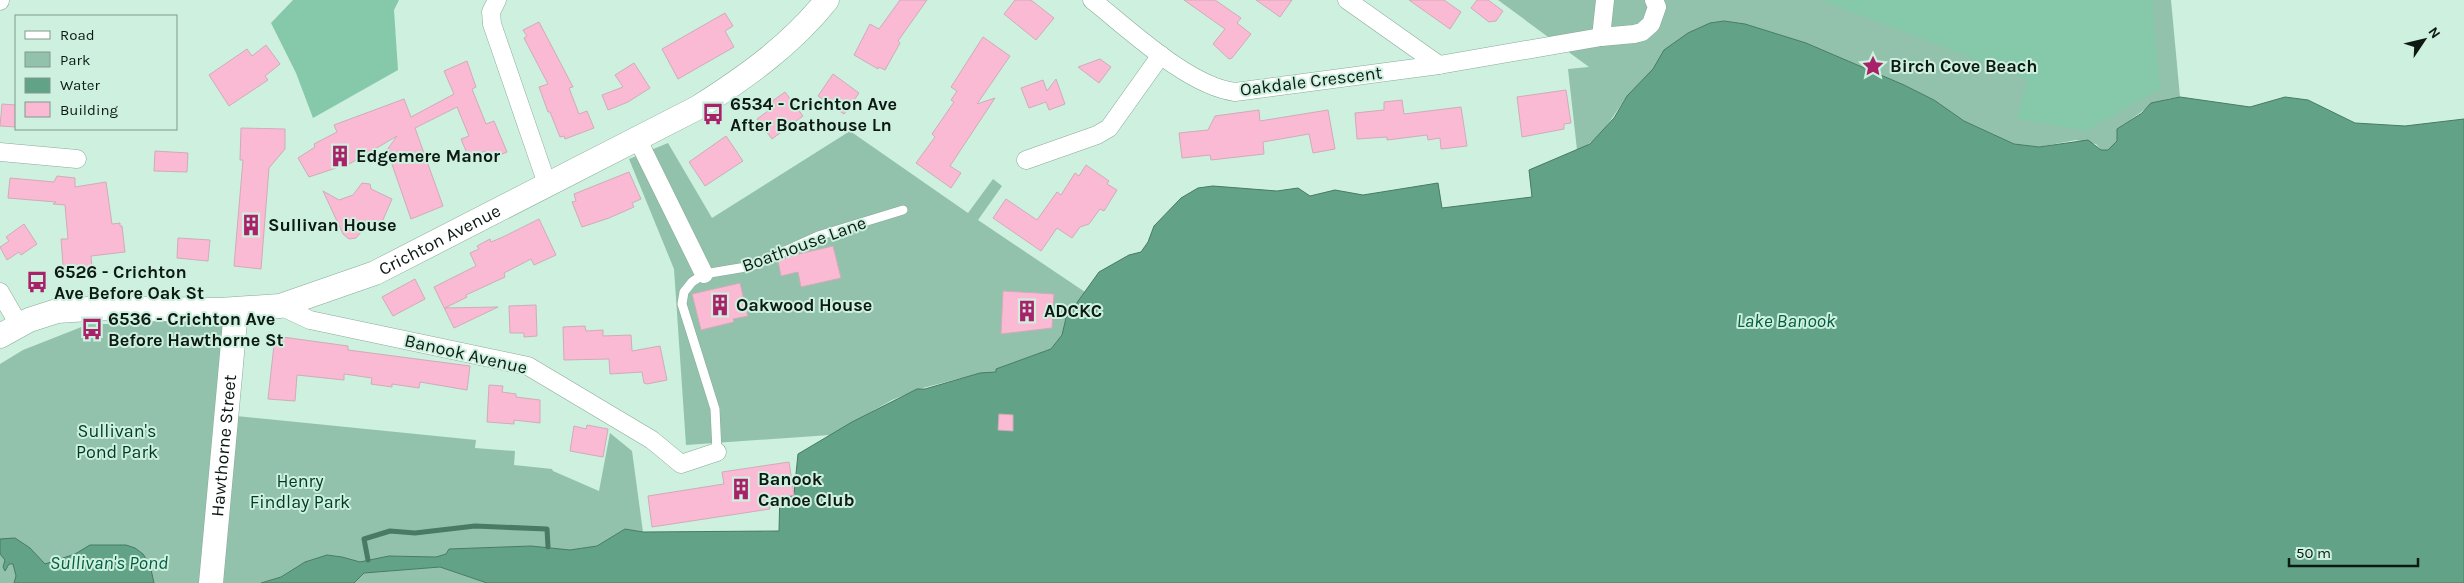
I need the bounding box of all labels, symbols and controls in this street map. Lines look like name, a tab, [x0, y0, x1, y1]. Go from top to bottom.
legend	[15, 15, 178, 130]
north arrow	[2399, 15, 2449, 65]
text: N	[2424, 24, 2444, 42]
text: Road	[60, 26, 95, 44]
text: Park	[60, 51, 90, 69]
place icon: Birch Cove Beach	[1860, 53, 1886, 79]
place label: Birch Cove Beach	[1890, 55, 2037, 77]
street label: Oakdale Crescent	[1239, 61, 1384, 101]
text: Water	[60, 76, 101, 94]
place label: 6534 - Crichton Ave After Boathouse Ln	[730, 93, 897, 136]
text: Building	[60, 101, 118, 119]
bus stop icon: 6534 - Crichton Ave After Boathouse Ln	[700, 101, 726, 127]
building icon: Edgemere Manor	[327, 143, 353, 169]
place label: Edgemere Manor	[356, 145, 500, 167]
street label: Crichton Avenue	[375, 199, 504, 280]
street label: Boathouse Lane	[739, 211, 869, 277]
building icon: Sullivan House	[238, 212, 264, 238]
place label: Sullivan House	[268, 214, 396, 236]
place label: 6526 - Crichton Ave Before Oak St	[54, 261, 204, 304]
bus stop icon: 6526 - Crichton Ave Before Oak St	[24, 269, 50, 295]
building icon: Oakwood House	[707, 292, 733, 318]
place label: Oakwood House	[736, 294, 872, 316]
building icon: ADCKC	[1014, 298, 1040, 324]
place label: ADCKC	[1044, 300, 1102, 322]
place label: 6536 - Crichton Ave Before Hawthorne St	[108, 308, 284, 351]
water label: Lake Banook	[1737, 310, 1836, 332]
bus stop icon: 6536 - Crichton Ave Before Hawthorne St	[79, 316, 105, 342]
street label: Banook Avenue	[402, 329, 530, 379]
street label: Hawthorne Street	[206, 373, 241, 518]
park label: Sullivan's Pond Park	[76, 420, 158, 463]
place label: Banook Canoe Club	[758, 468, 855, 511]
park label: Henry Findlay Park	[250, 470, 350, 513]
building icon: Banook Canoe Club	[728, 476, 754, 502]
scale bar	[2289, 536, 2418, 568]
text: 50 m	[2296, 544, 2331, 562]
water label: Sullivan's Pond	[50, 552, 168, 574]

